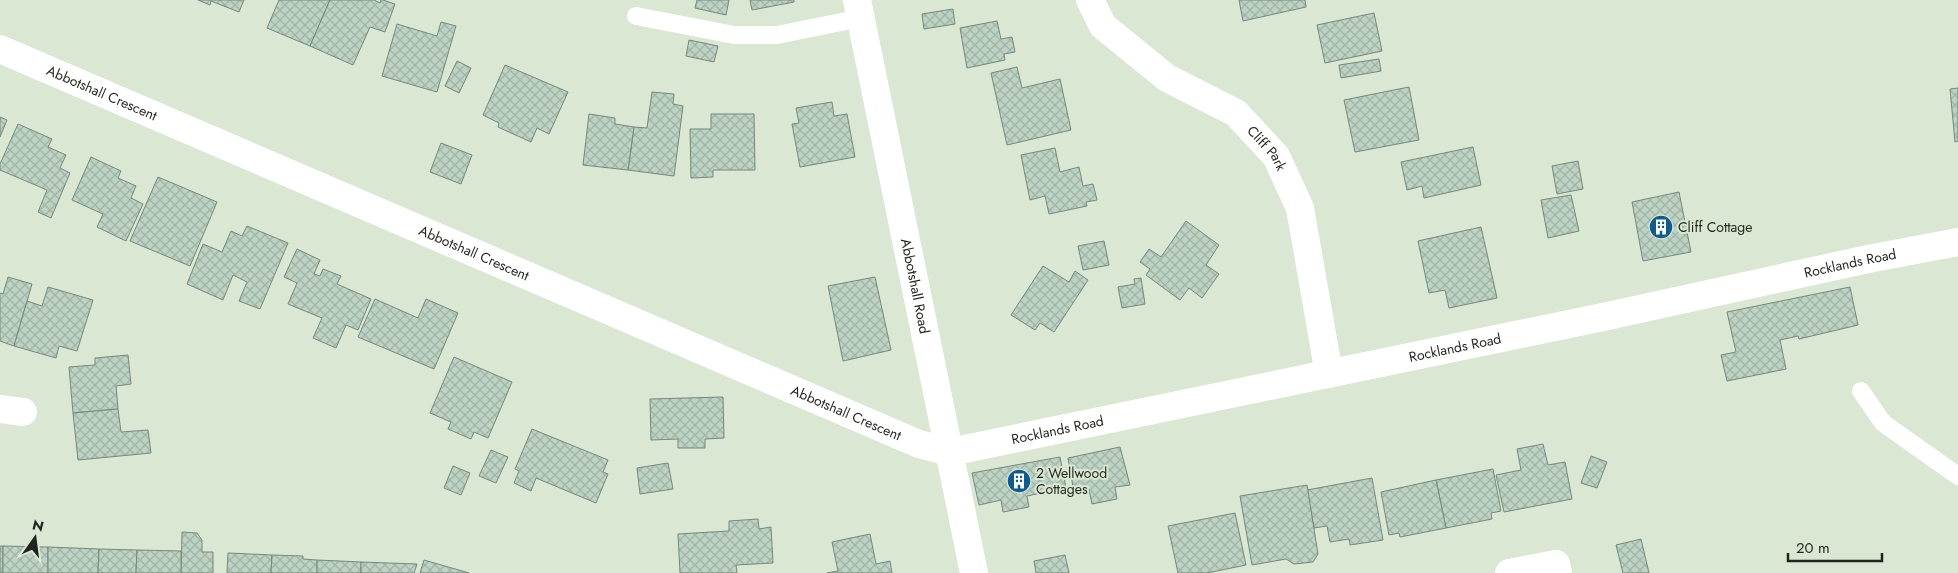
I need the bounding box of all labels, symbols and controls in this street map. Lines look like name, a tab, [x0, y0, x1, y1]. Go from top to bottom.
street label: Abbotshall Crescent	[44, 60, 161, 126]
street label: Cliff Park	[1242, 121, 1292, 175]
building icon: Cliff Cottage	[1648, 214, 1674, 240]
place label: Cliff Cottage	[1678, 217, 1753, 237]
street label: Abbotshall Crescent	[416, 220, 533, 286]
street label: Abbotshall Road	[896, 237, 935, 336]
street label: Rocklands Road	[1802, 244, 1898, 283]
street label: Rocklands Road	[1407, 328, 1503, 367]
street label: Abbotshall Crescent	[788, 380, 905, 445]
street label: Rocklands Road	[1009, 411, 1105, 449]
place label: 2 Wellwood Cottages	[1036, 463, 1107, 499]
building icon: 2 Wellwood Cottages	[1006, 468, 1032, 494]
north arrow	[10, 513, 60, 563]
text: N	[30, 514, 46, 536]
scale bar	[1788, 530, 1882, 562]
text: 20 m	[1796, 537, 1830, 559]

